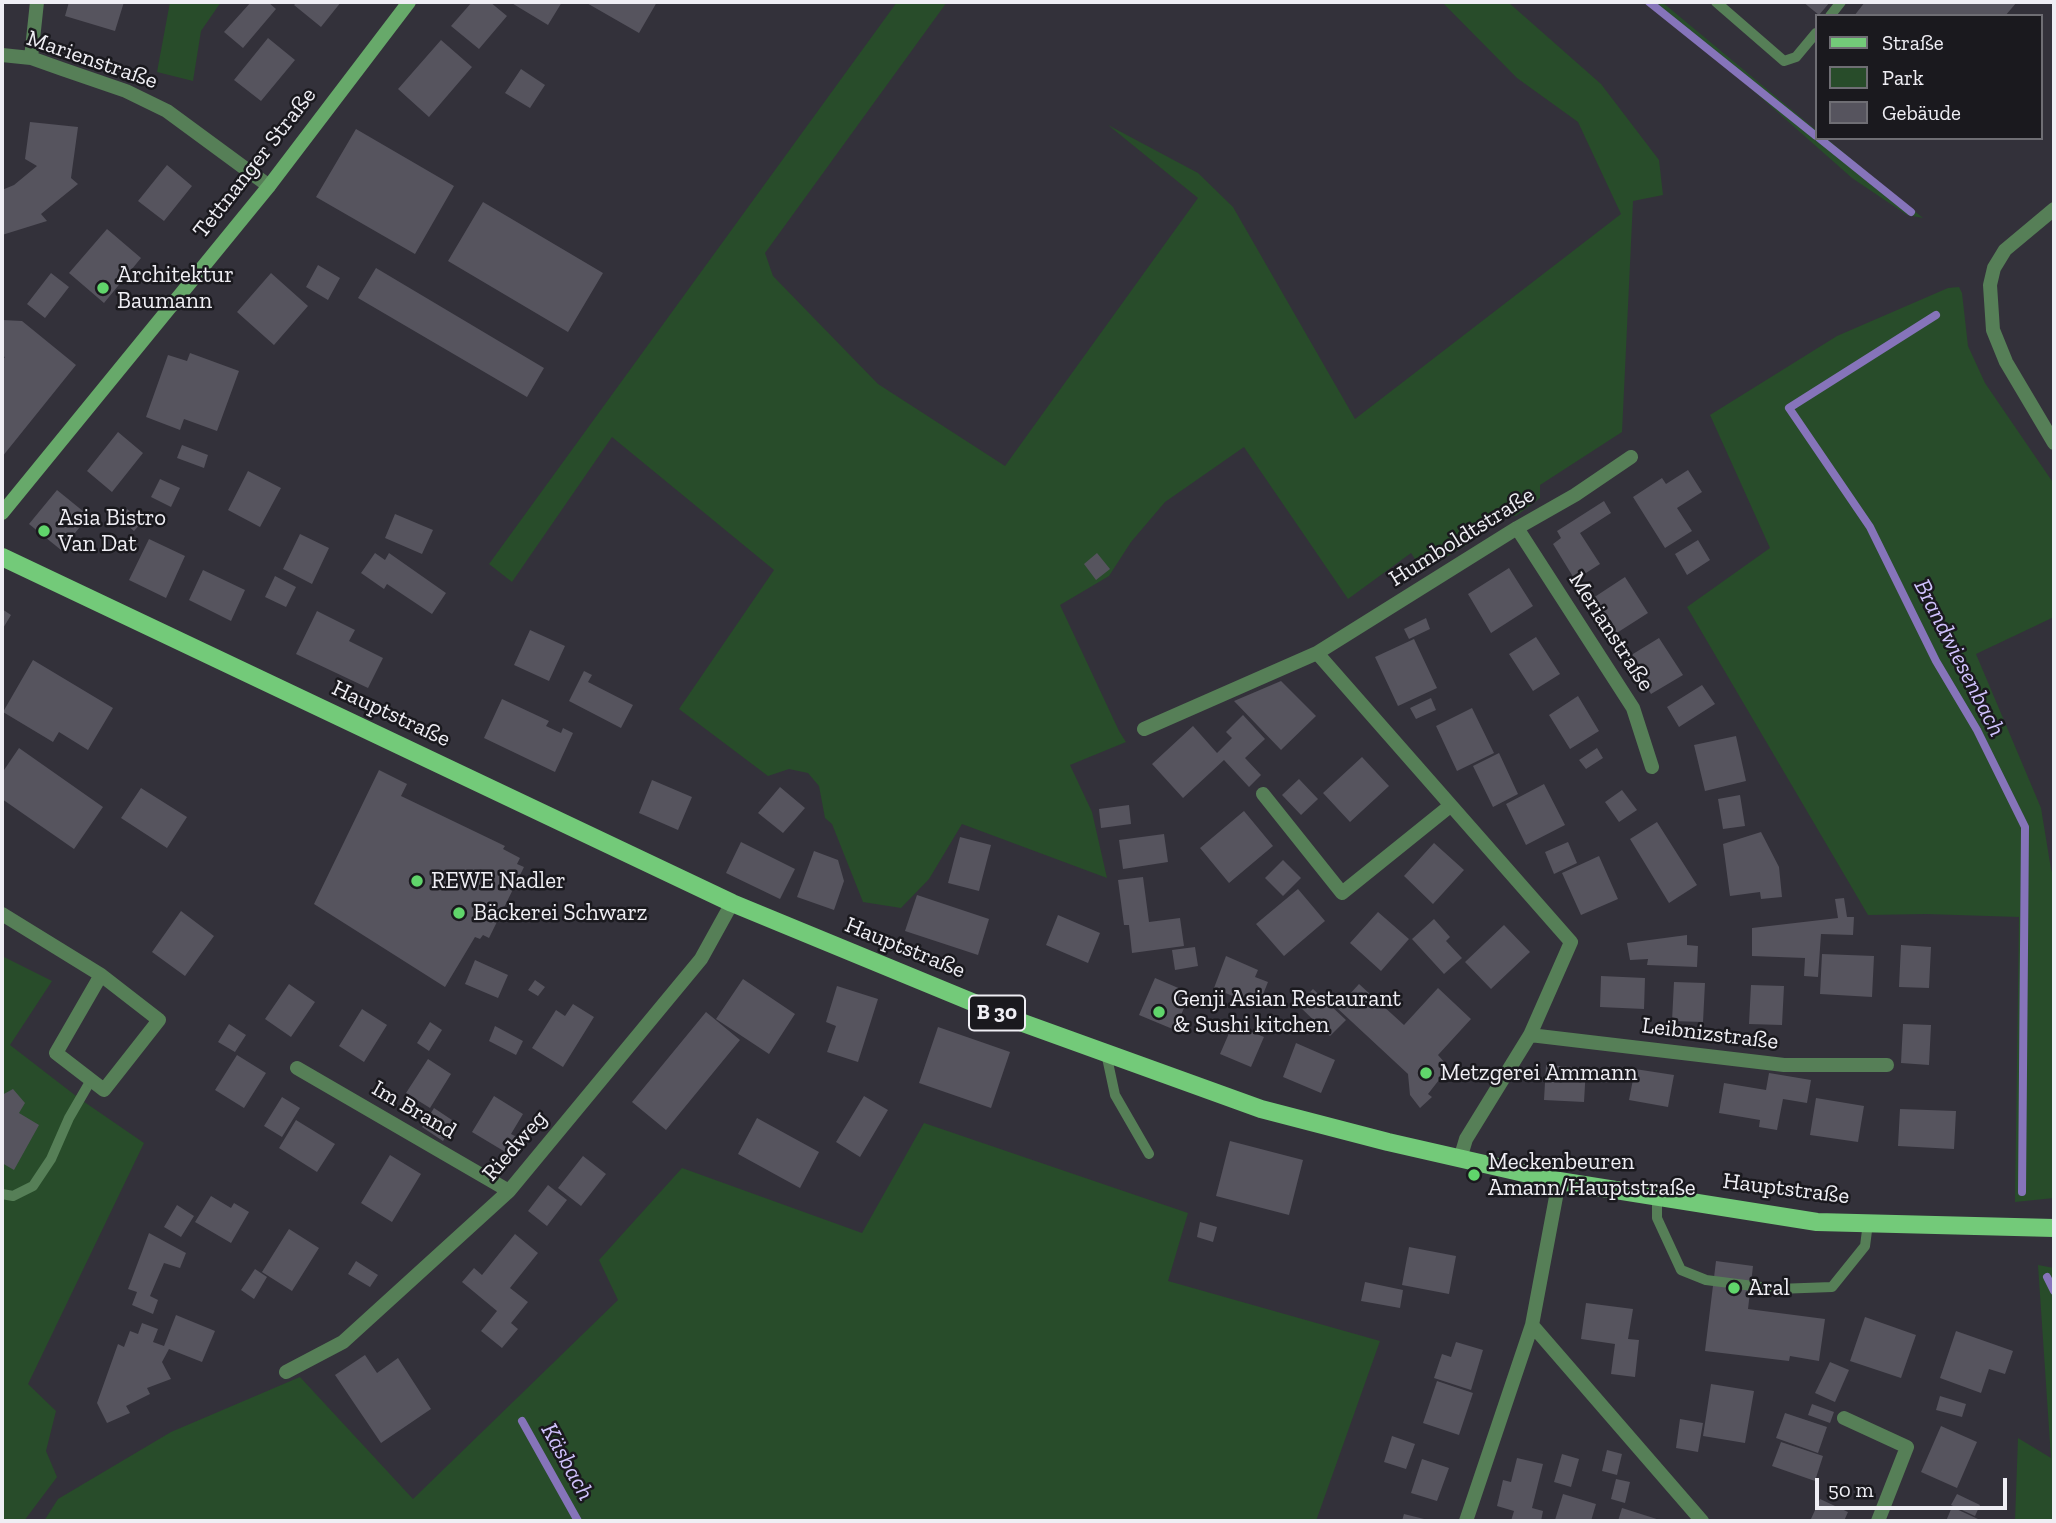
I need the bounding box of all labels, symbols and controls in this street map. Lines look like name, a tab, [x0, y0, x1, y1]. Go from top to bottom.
legend	[1814, 14, 2042, 140]
street label: Marienstraße	[23, 25, 161, 95]
text: Straße	[1882, 30, 1944, 55]
text: Park	[1882, 65, 1924, 90]
street label: Tettnanger Straße	[188, 82, 322, 244]
text: Gebäude	[1882, 100, 1961, 125]
place label: Architektur Baumann	[117, 261, 234, 315]
marker: Architektur Baumann	[95, 280, 111, 296]
street label: Humboldtstraße	[1384, 481, 1540, 593]
place label: Asia Bistro Van Dat	[58, 504, 166, 558]
marker: Asia Bistro Van Dat	[36, 523, 52, 539]
street label: Merianstraße	[1562, 567, 1660, 697]
water label: Brandwiesenbach	[1907, 575, 2011, 741]
street label: Hauptstraße	[327, 675, 455, 753]
place label: REWE Nadler	[431, 867, 566, 895]
marker: REWE Nadler	[409, 873, 425, 889]
place label: Bäckerei Schwarz	[473, 899, 648, 927]
marker: Bäckerei Schwarz	[451, 905, 467, 921]
street label: Hauptstraße	[841, 911, 969, 985]
place label: Genji Asian Restaurant & Sushi kitchen	[1173, 985, 1401, 1039]
road number: B 30	[969, 996, 1025, 1030]
marker: Genji Asian Restaurant & Sushi kitchen	[1151, 1004, 1167, 1020]
street label: Leibnizstraße	[1640, 1012, 1780, 1056]
place label: Metzgerei Ammann	[1440, 1059, 1637, 1087]
marker: Metzgerei Ammann	[1418, 1065, 1434, 1081]
street label: Im Brand	[367, 1075, 461, 1145]
street label: Riedweg	[477, 1105, 553, 1187]
place label: Meckenbeuren Amann/Hauptstraße	[1488, 1148, 1696, 1202]
marker: Meckenbeuren Amann/Hauptstraße	[1466, 1167, 1482, 1183]
street label: Hauptstraße	[1721, 1168, 1851, 1210]
place label: Aral	[1748, 1274, 1790, 1302]
marker: Aral	[1726, 1280, 1742, 1296]
water label: Käsbach	[534, 1418, 600, 1506]
scale bar	[1818, 1464, 2010, 1508]
text: 50 m	[1828, 1477, 1874, 1502]

